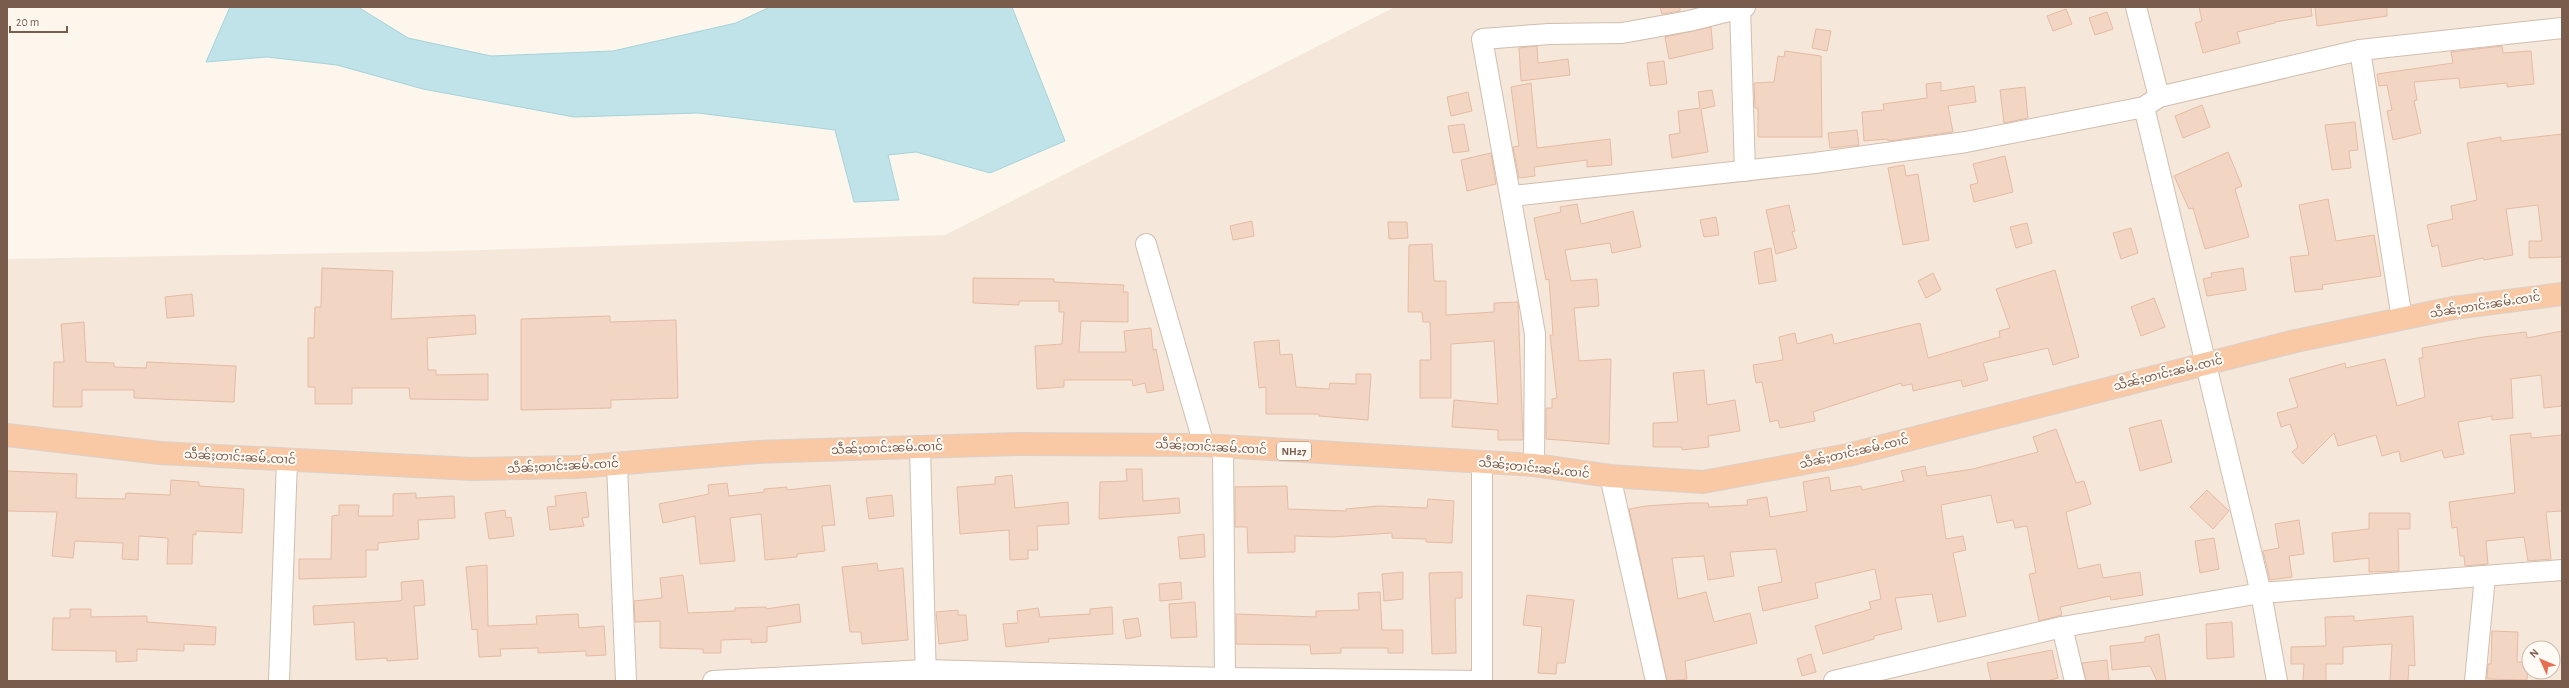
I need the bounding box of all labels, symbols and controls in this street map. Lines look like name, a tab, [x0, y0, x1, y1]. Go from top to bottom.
scale bar	[10, 8, 67, 34]
text: 20 m	[16, 16, 39, 28]
street label: သဵၼ်ႈတၢင်းၼမ်ႉၸၢင်	[2428, 287, 2541, 320]
street label: သဵၼ်ႈတၢင်းၼမ်ႉၸၢင်	[2112, 351, 2224, 392]
street label: သဵၼ်ႈတၢင်းၼမ်ႉၸၢင်	[1797, 431, 1910, 470]
street label: သဵၼ်ႈတၢင်းၼမ်ႉၸၢင်	[1155, 435, 1268, 456]
street label: သဵၼ်ႈတၢင်းၼမ်ႉၸၢင်	[831, 437, 943, 456]
road number: NH27	[1277, 442, 1311, 460]
street label: သဵၼ်ႈတၢင်းၼမ်ႉၸၢင်	[184, 445, 297, 466]
street label: သဵၼ်ႈတၢင်းၼမ်ႉၸၢင်	[1478, 453, 1591, 480]
street label: သဵၼ်ႈတၢင်းၼမ်ႉၸၢင်	[507, 454, 619, 475]
north arrow	[2521, 640, 2561, 680]
text: N	[2528, 647, 2541, 660]

